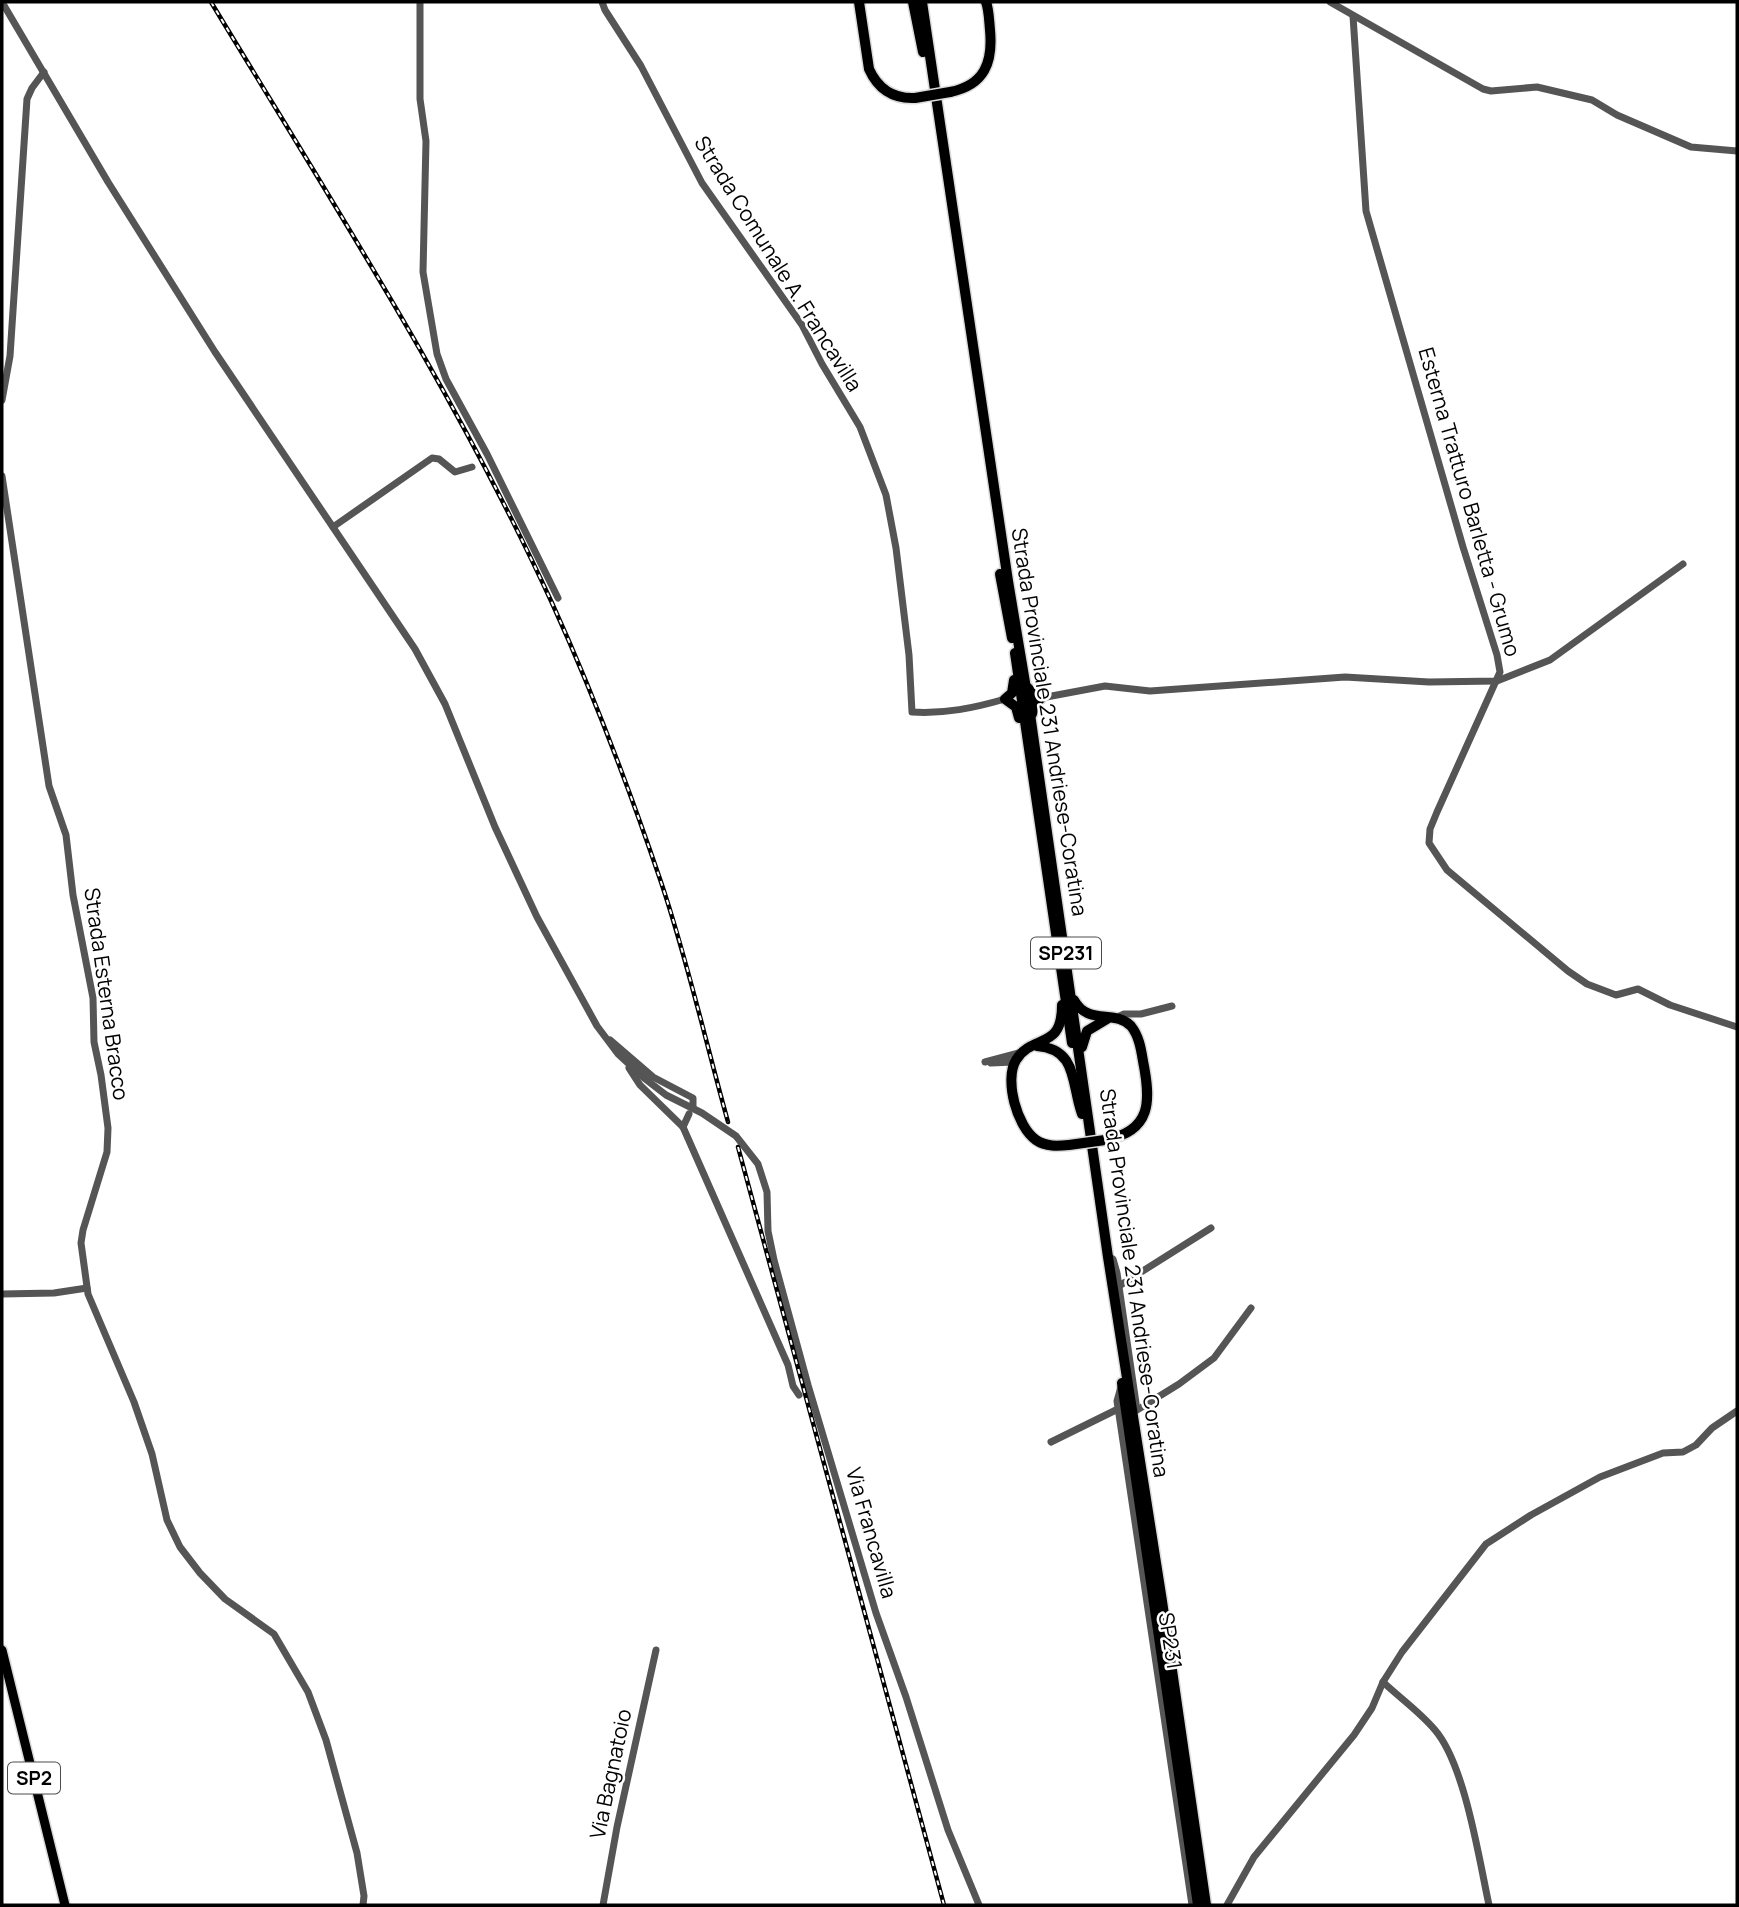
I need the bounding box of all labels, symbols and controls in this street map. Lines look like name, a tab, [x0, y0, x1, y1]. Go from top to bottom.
street label: Strada Comunale A. Francavilla	[688, 130, 869, 396]
street label: Esterna Tratturo Barletta - Grumo	[1412, 344, 1528, 660]
street label: Strada Provinciale 231 Andriese-Coratina	[1005, 526, 1095, 918]
street label: Strada Esterna Bracco	[78, 886, 136, 1102]
road number: SP231	[1031, 937, 1101, 968]
street label: Strada Provinciale 231 Andriese-Coratina	[1094, 1087, 1176, 1479]
street label: Via Francavilla	[840, 1464, 904, 1601]
street label: SP231	[1153, 1610, 1189, 1671]
street label: Via Bagnatoio	[583, 1706, 637, 1841]
road number: SP2	[8, 1762, 60, 1794]

